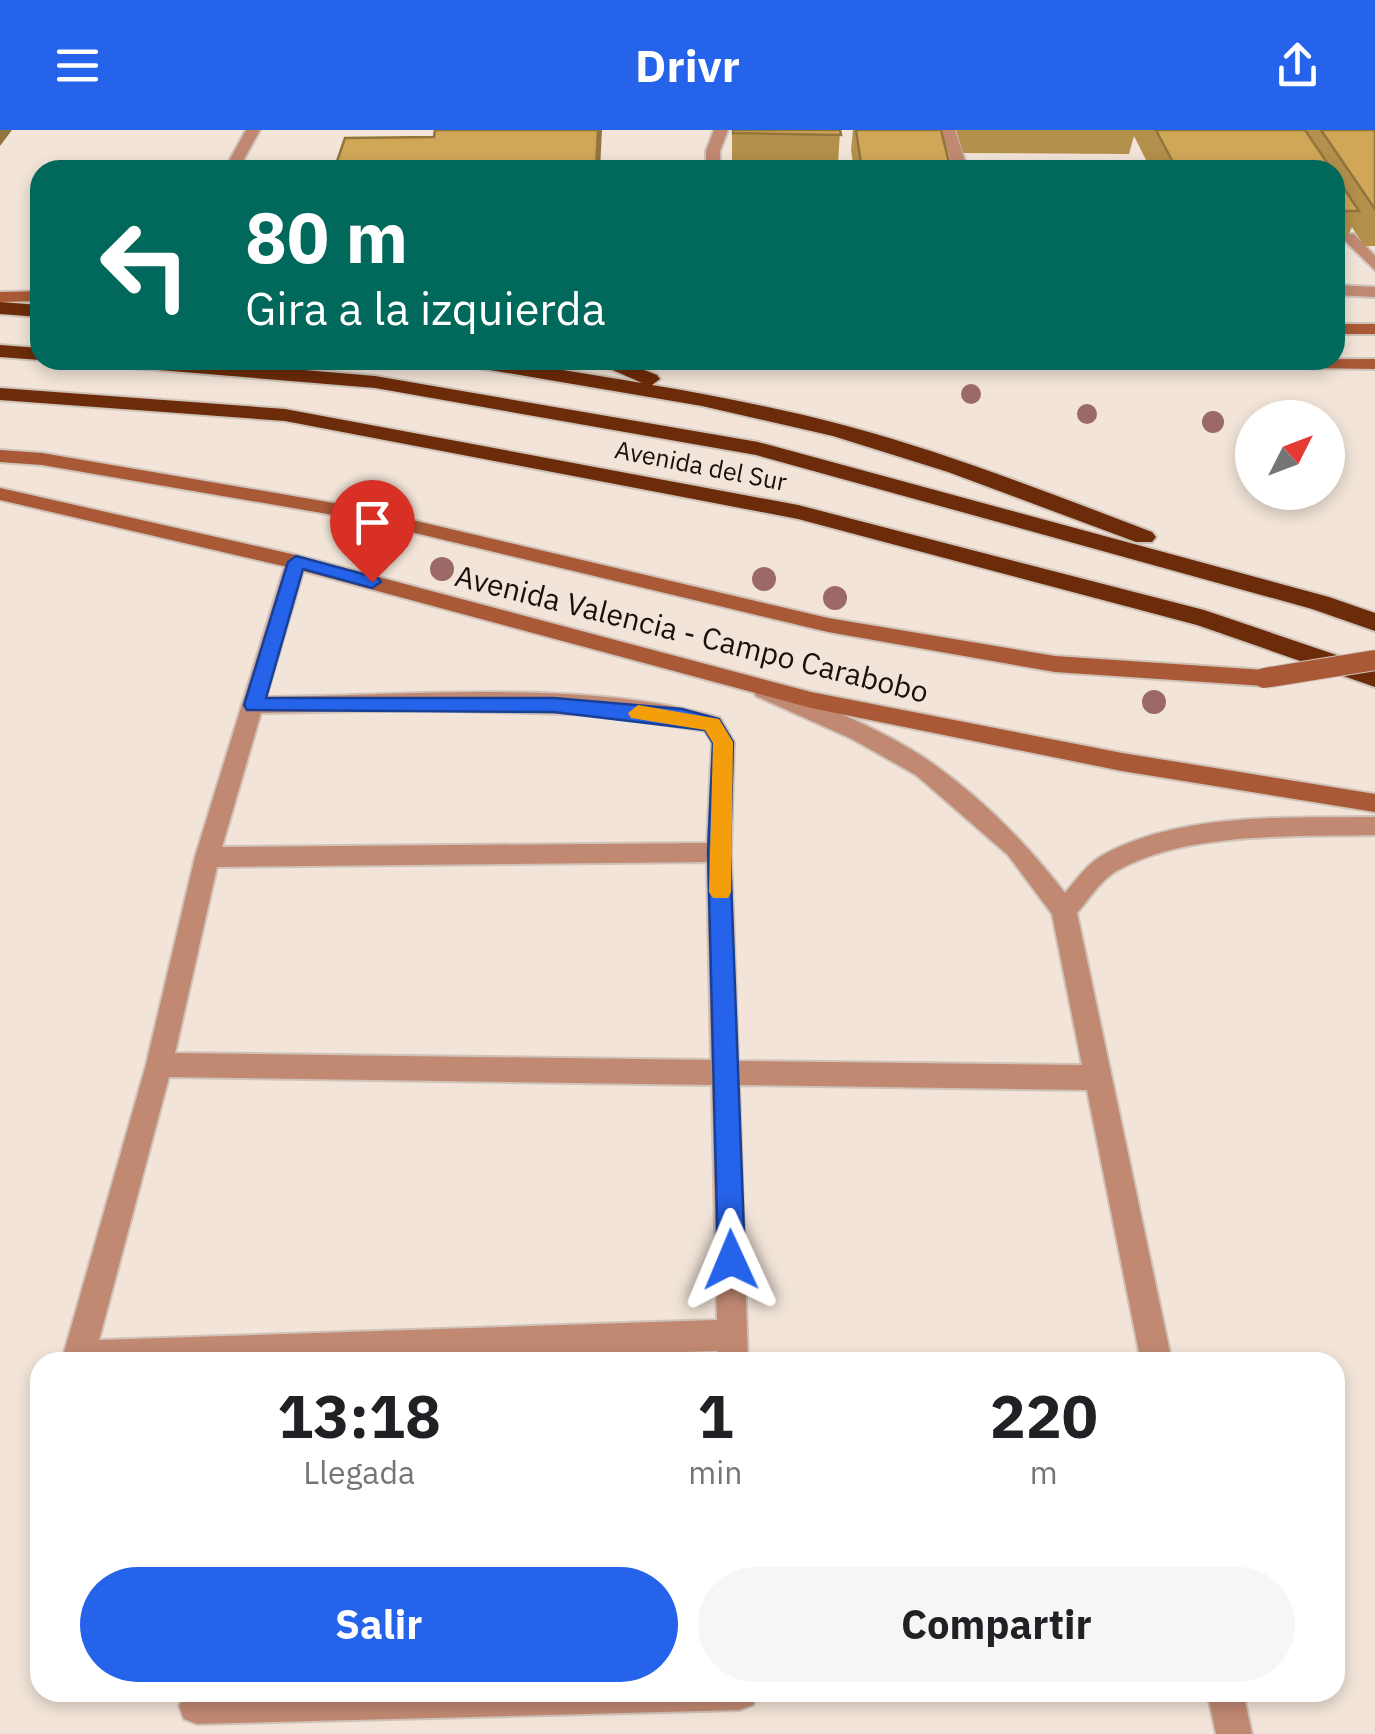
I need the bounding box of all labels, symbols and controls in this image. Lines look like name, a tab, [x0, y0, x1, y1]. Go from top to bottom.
text: Drivr	[635, 36, 740, 94]
icon: menu	[50, 38, 105, 93]
icon: share	[1270, 38, 1325, 93]
text: 80 m	[245, 191, 408, 282]
icon: left	[80, 200, 210, 330]
text: Gira a la izquierda	[245, 279, 606, 337]
north arrow	[1235, 400, 1345, 510]
map controls	[1235, 400, 1345, 510]
street label: Avenida del Sur	[612, 432, 790, 498]
pin	[330, 480, 415, 583]
icon: arrive	[345, 495, 400, 550]
street label: Avenida Valencia - Campo Carabobo	[451, 555, 933, 711]
position arrow	[679, 1208, 783, 1312]
text: 13:18	[277, 1376, 441, 1455]
text: 1	[697, 1376, 733, 1455]
text: 220	[990, 1376, 1098, 1455]
text: Llegada	[303, 1451, 415, 1493]
text: min	[688, 1451, 742, 1493]
text: m	[1030, 1451, 1058, 1493]
button: Salir	[80, 1567, 678, 1682]
button: Compartir	[698, 1567, 1295, 1682]

